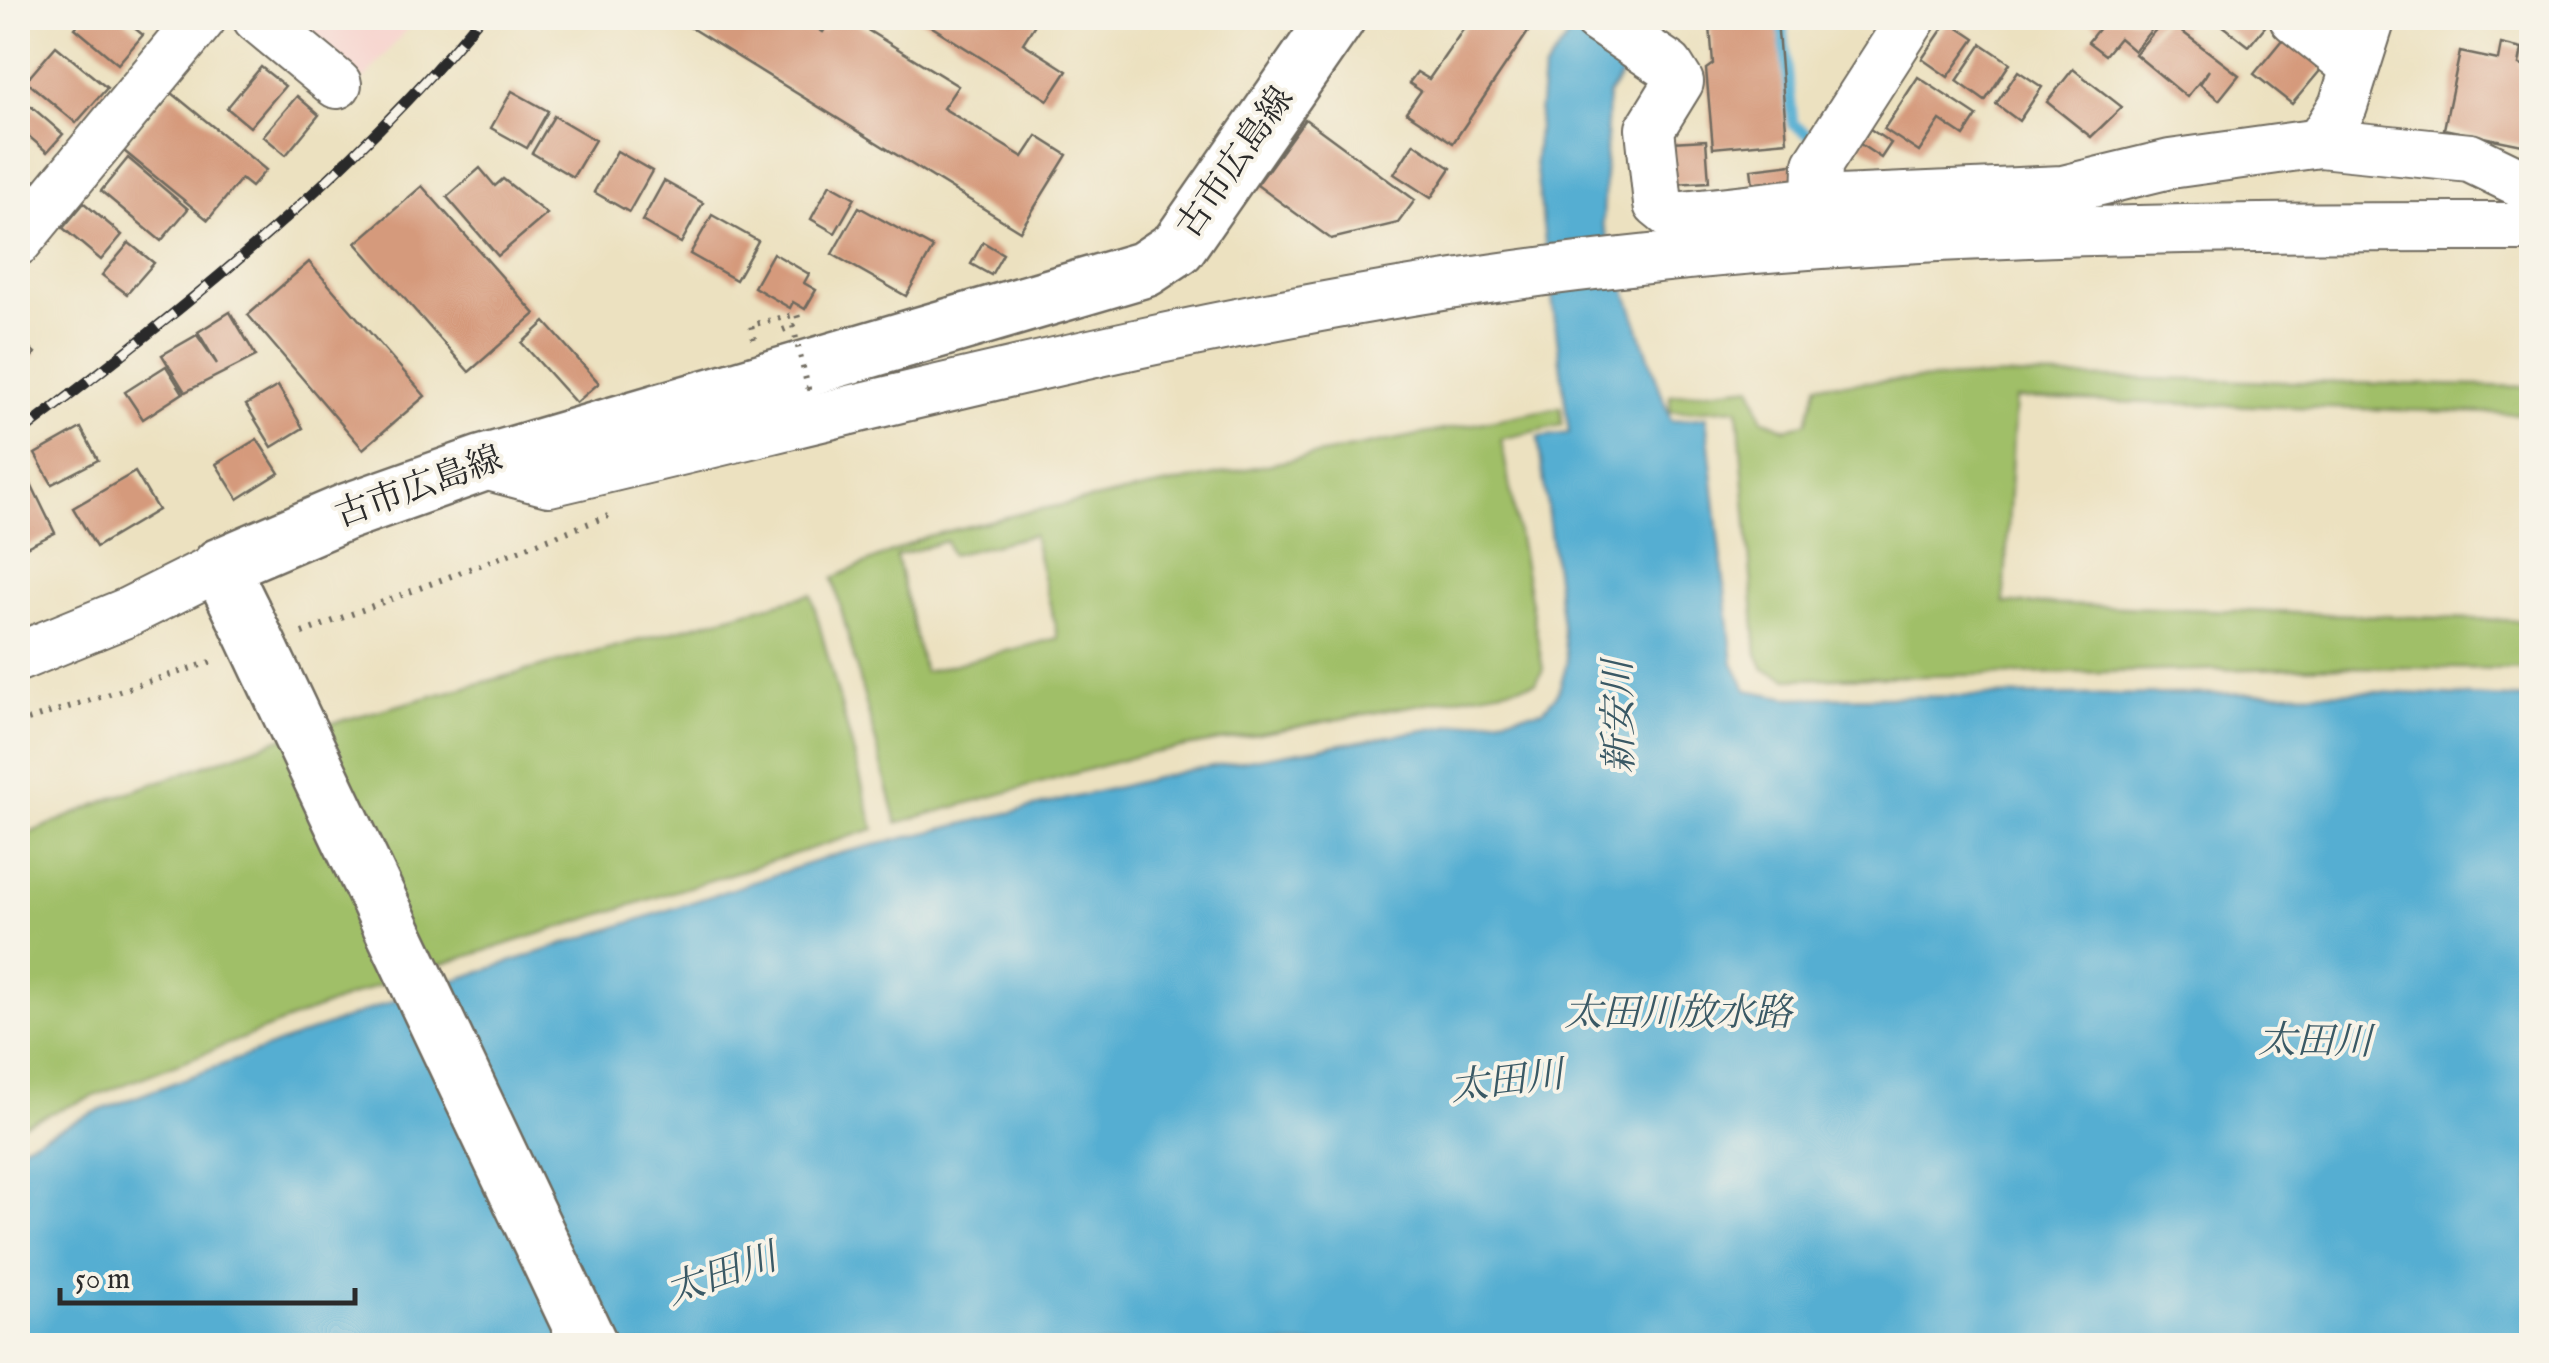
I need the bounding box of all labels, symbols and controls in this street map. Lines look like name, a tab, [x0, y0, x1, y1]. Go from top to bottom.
street label: 古市広島線	[1167, 78, 1305, 248]
street label: 古市広島線	[329, 437, 509, 539]
water label: 新安川	[1596, 656, 1646, 774]
water label: 太田川放水路	[1564, 991, 1795, 1039]
water label: 太田川	[2258, 1018, 2376, 1068]
water label: 太田川	[1447, 1052, 1570, 1114]
water label: 太田川	[660, 1233, 787, 1317]
scale bar	[60, 1243, 355, 1305]
text: 50 m	[75, 1261, 130, 1299]

